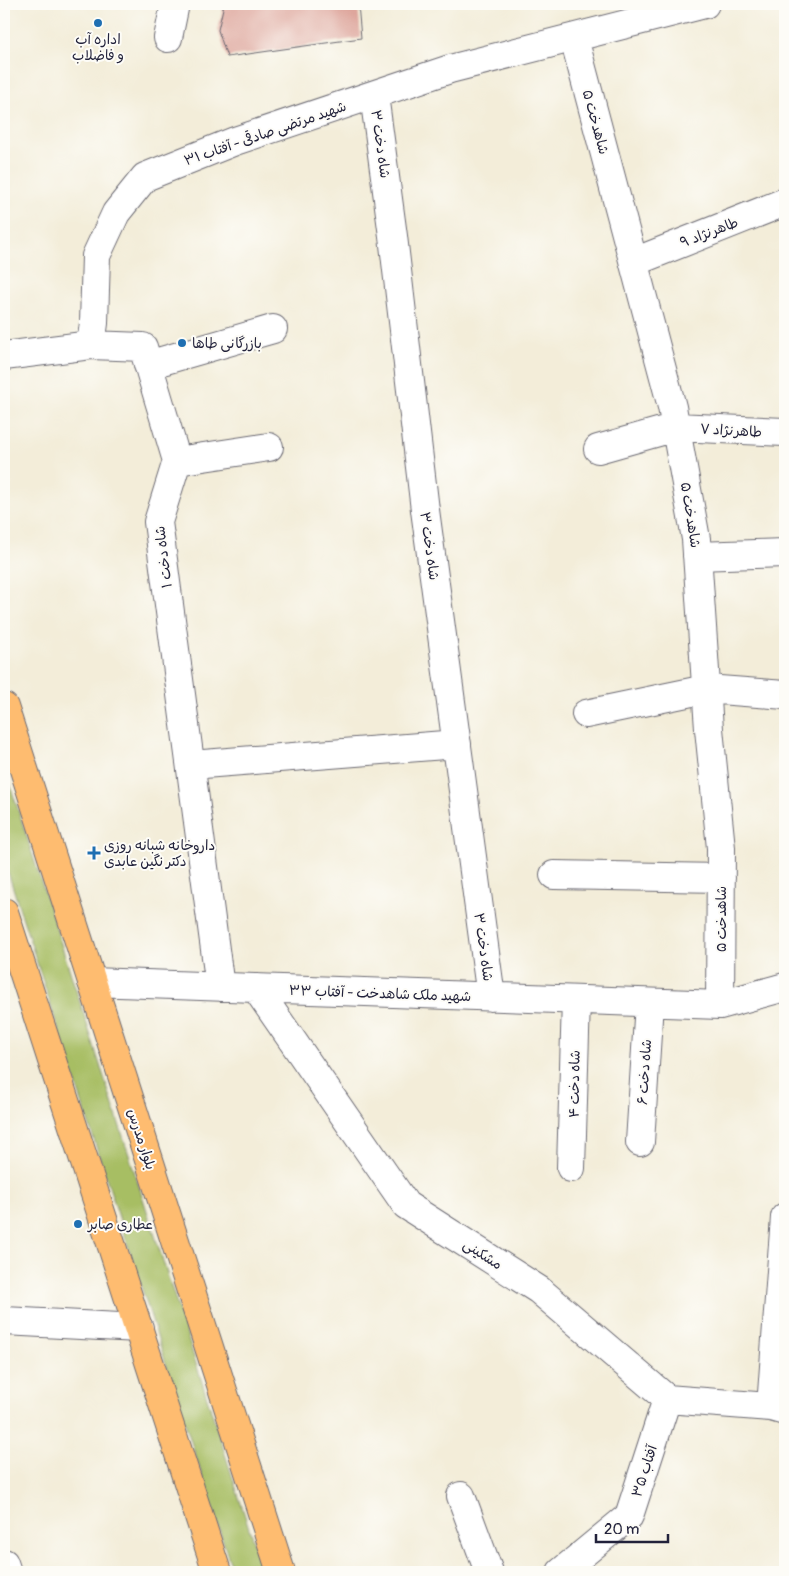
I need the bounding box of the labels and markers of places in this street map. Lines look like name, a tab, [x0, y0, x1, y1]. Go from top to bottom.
marker: اداره آب و فاضلاب	[92, 17, 104, 29]
place label: اداره آب و فاضلاب	[72, 31, 124, 64]
place label: بازرگانی طاها	[192, 335, 262, 352]
marker: بازرگانی طاها	[176, 337, 188, 349]
place label: داروخانه شبانه روزی دکتر نگین عابدی	[104, 837, 215, 870]
marker: داروخانه شبانه روزی دکتر نگین عابدی	[88, 847, 100, 859]
place label: عطاری صابر	[87, 1216, 153, 1233]
marker: عطاری صابر	[72, 1218, 84, 1230]

